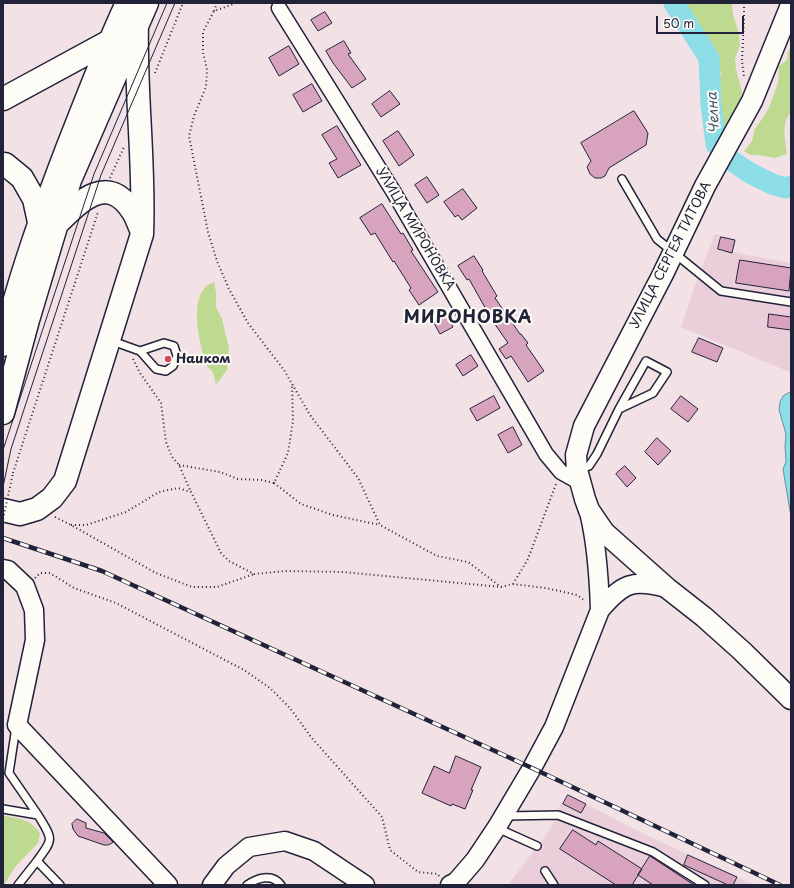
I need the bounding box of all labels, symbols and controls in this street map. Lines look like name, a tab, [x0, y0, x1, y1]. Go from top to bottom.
scale bar	[658, 8, 746, 34]
text: 50 m	[663, 14, 694, 32]
water label: Челна	[704, 92, 724, 134]
street label: УЛИЦА МИРОНОВКА	[372, 165, 458, 293]
street label: УЛИЦА СЕРГЕЯ ТИТОВА	[627, 179, 715, 331]
district label: МИРОНОВКА	[405, 308, 531, 328]
place label: Наиком	[176, 351, 230, 367]
marker: Наиком	[163, 354, 173, 364]

